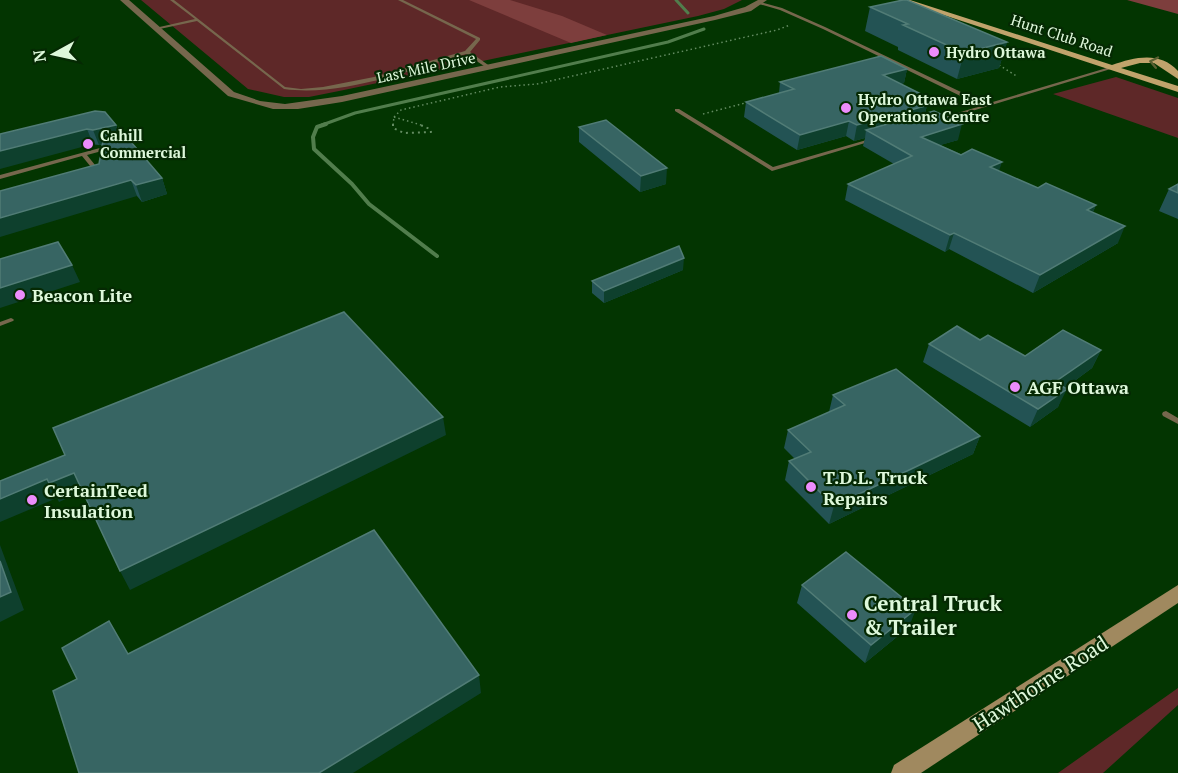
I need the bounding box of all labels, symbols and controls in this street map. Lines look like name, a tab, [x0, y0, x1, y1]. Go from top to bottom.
street label: Hunt Club Road	[1009, 9, 1115, 61]
north arrow	[24, 24, 84, 84]
place label: Hydro Ottawa	[946, 42, 1046, 62]
marker: Hydro Ottawa	[927, 45, 941, 59]
street label: Last Mile Drive	[375, 47, 477, 87]
text: N	[27, 49, 51, 64]
one-way arrow	[1149, 56, 1159, 69]
place label: Hydro Ottawa East Operations Centre	[858, 89, 992, 126]
marker: Hydro Ottawa East Operations Centre	[839, 101, 853, 115]
place label: Cahill Commercial	[100, 125, 186, 162]
marker: Cahill Commercial	[81, 137, 95, 151]
place label: Beacon Lite	[32, 283, 133, 307]
marker: Beacon Lite	[13, 288, 27, 302]
place label: AGF Ottawa	[1027, 375, 1129, 399]
marker: AGF Ottawa	[1008, 380, 1022, 394]
place label: T.D.L. Truck Repairs	[823, 465, 928, 510]
place label: CertainTeed Insulation	[44, 478, 148, 523]
marker: T.D.L. Truck Repairs	[804, 480, 818, 494]
marker: CertainTeed Insulation	[25, 493, 39, 507]
place label: Central Truck & Trailer	[864, 589, 1002, 641]
marker: Central Truck & Trailer	[845, 608, 859, 622]
street label: Hawthorne Road	[967, 629, 1113, 737]

